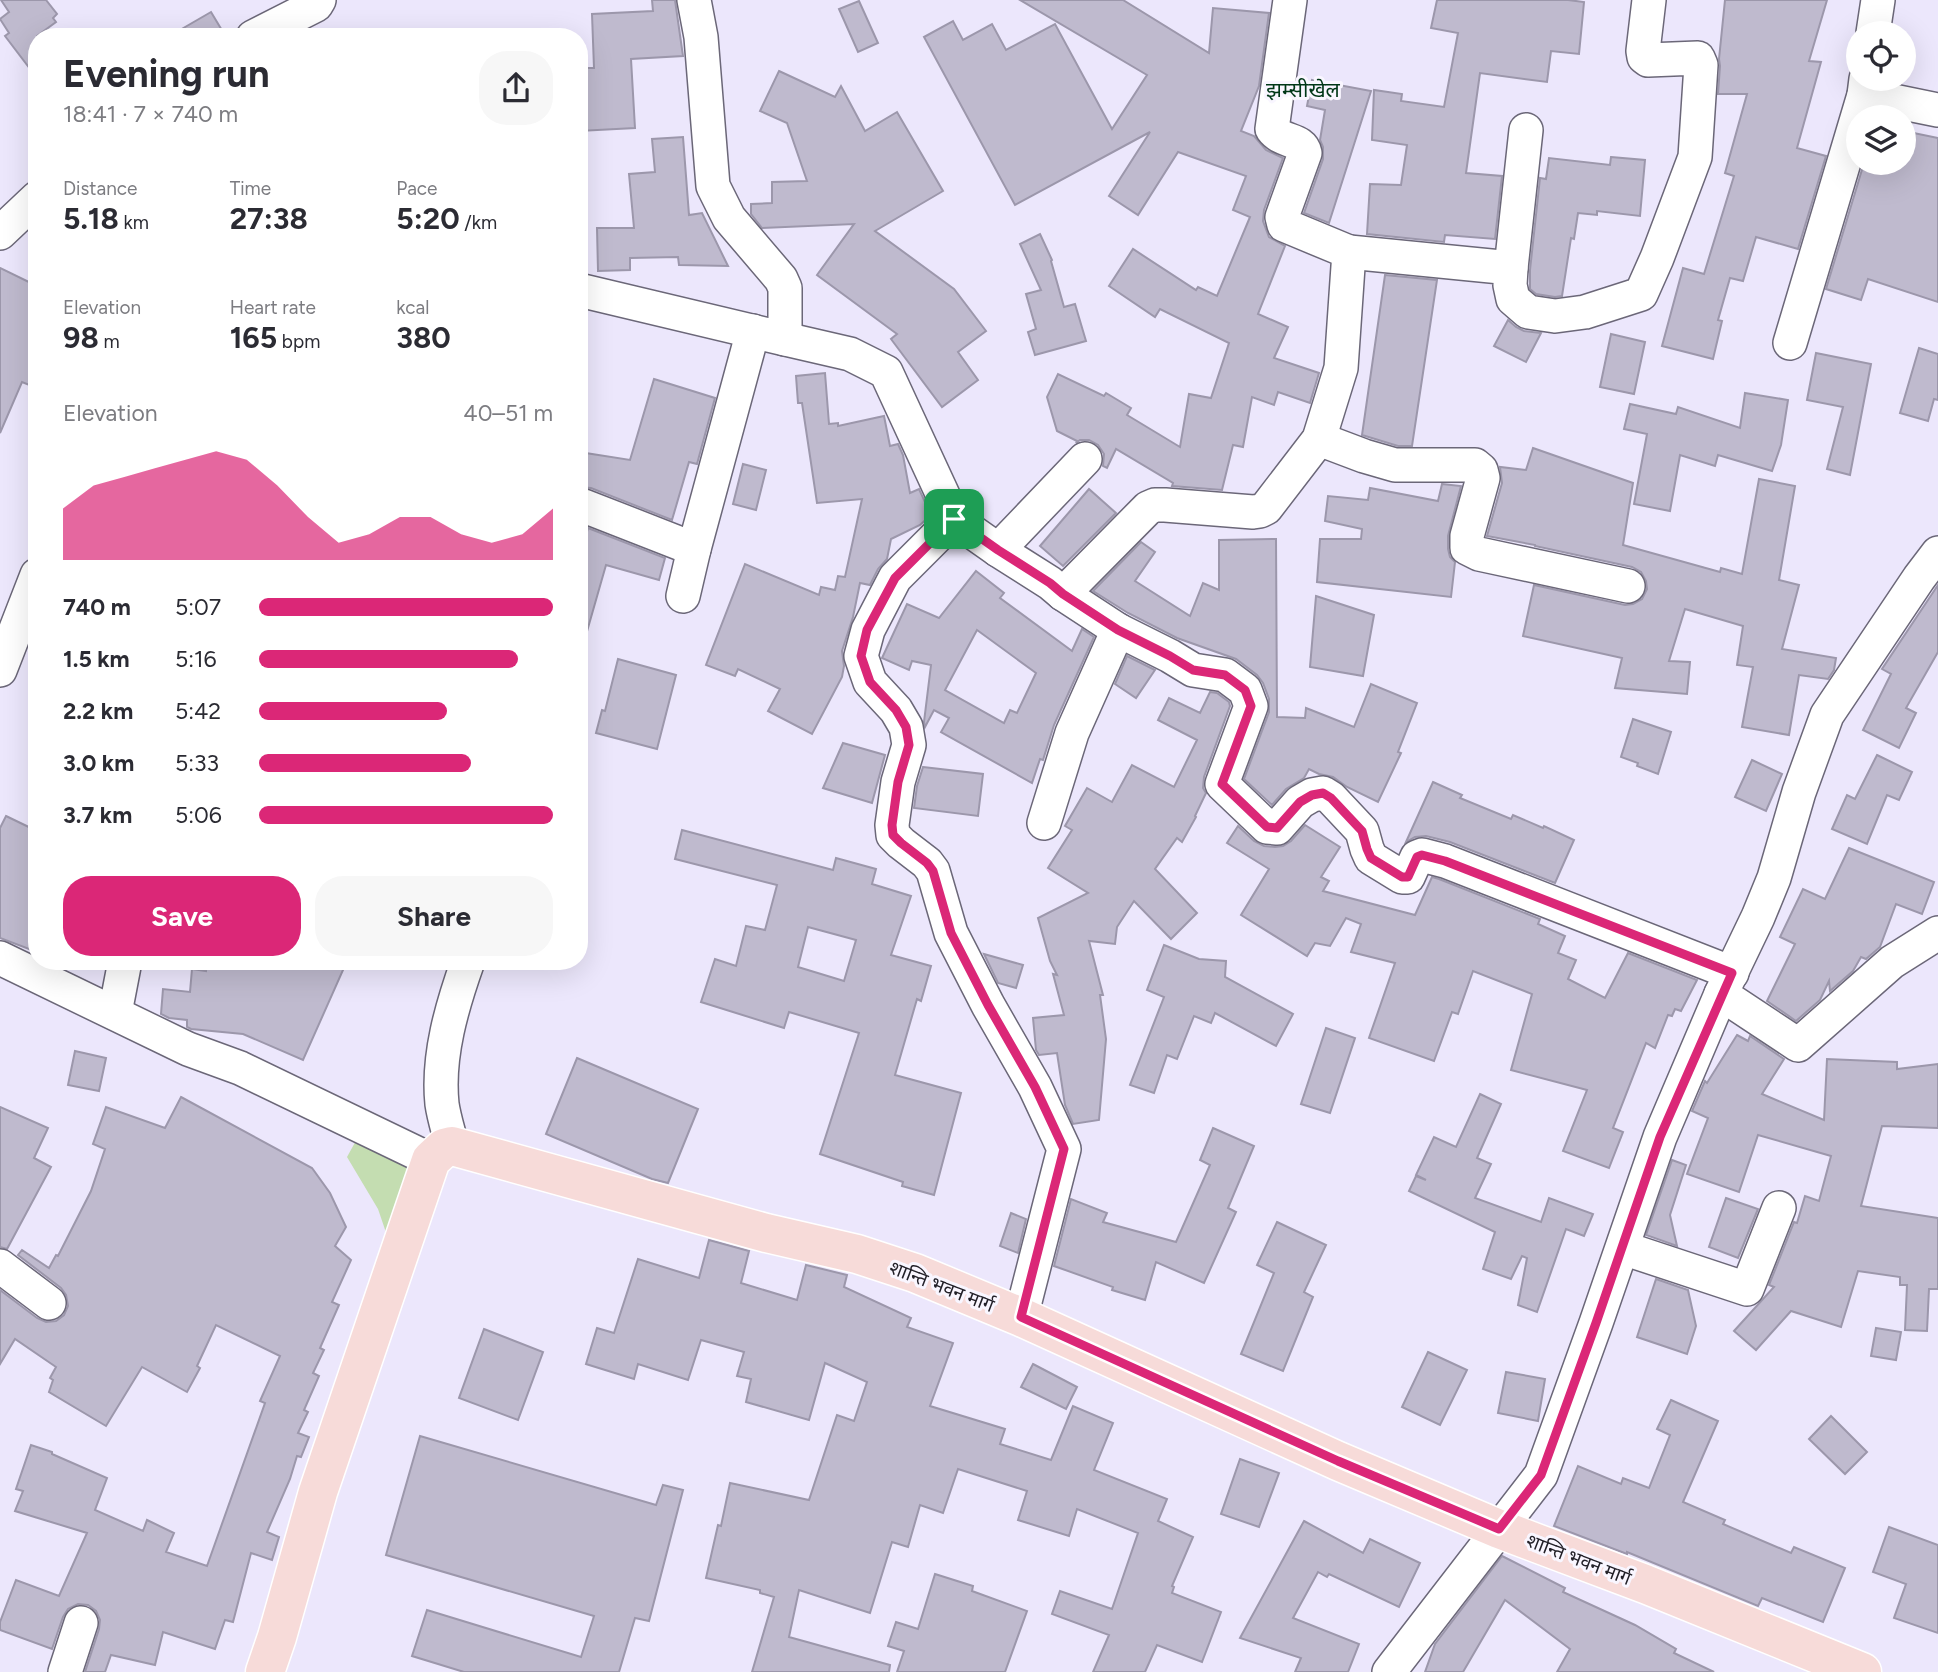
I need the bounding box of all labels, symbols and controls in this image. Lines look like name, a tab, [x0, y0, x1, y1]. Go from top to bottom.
map controls	[1846, 21, 1916, 175]
button: locate	[1846, 21, 1916, 91]
text: Evening run	[63, 51, 270, 97]
button: share	[479, 51, 553, 125]
district label: झम्सीखेल	[1266, 77, 1341, 102]
text: 18:41 · 7 × 740 m	[63, 100, 238, 128]
button: layers	[1846, 105, 1916, 175]
text: Distance	[63, 177, 137, 200]
text: Time	[230, 177, 271, 200]
text: Pace	[396, 177, 437, 200]
text: 5.18	[63, 200, 119, 237]
text: 27:38	[230, 200, 308, 237]
text: 5:20	[396, 200, 460, 237]
text: km	[119, 211, 149, 234]
text: /km	[460, 211, 497, 234]
text: Elevation	[63, 296, 141, 319]
text: Heart rate	[230, 296, 316, 319]
text: kcal	[396, 296, 430, 319]
text: 98	[63, 319, 99, 356]
text: 165	[230, 319, 277, 356]
text: 380	[396, 319, 451, 356]
text: m	[99, 330, 120, 353]
text: bpm	[277, 330, 320, 353]
text: Elevation	[63, 399, 158, 427]
text: 40–51 m	[463, 399, 553, 427]
pin	[924, 489, 984, 549]
icon: arrive	[935, 500, 973, 538]
text: 740 m	[63, 593, 131, 621]
text: 5:07	[175, 593, 221, 621]
text: 1.5 km	[63, 645, 130, 673]
text: 5:16	[175, 645, 217, 673]
text: 2.2 km	[63, 697, 133, 725]
text: 5:42	[175, 697, 221, 725]
text: 3.0 km	[63, 749, 134, 777]
text: 5:33	[175, 749, 219, 777]
text: 3.7 km	[63, 801, 132, 829]
text: 5:06	[175, 801, 222, 829]
button: Save	[63, 876, 301, 956]
button: Share	[315, 876, 553, 956]
street label: शान्ति भवन मार्ग	[886, 1256, 998, 1317]
street label: शान्ति भवन मार्ग	[1523, 1529, 1635, 1590]

